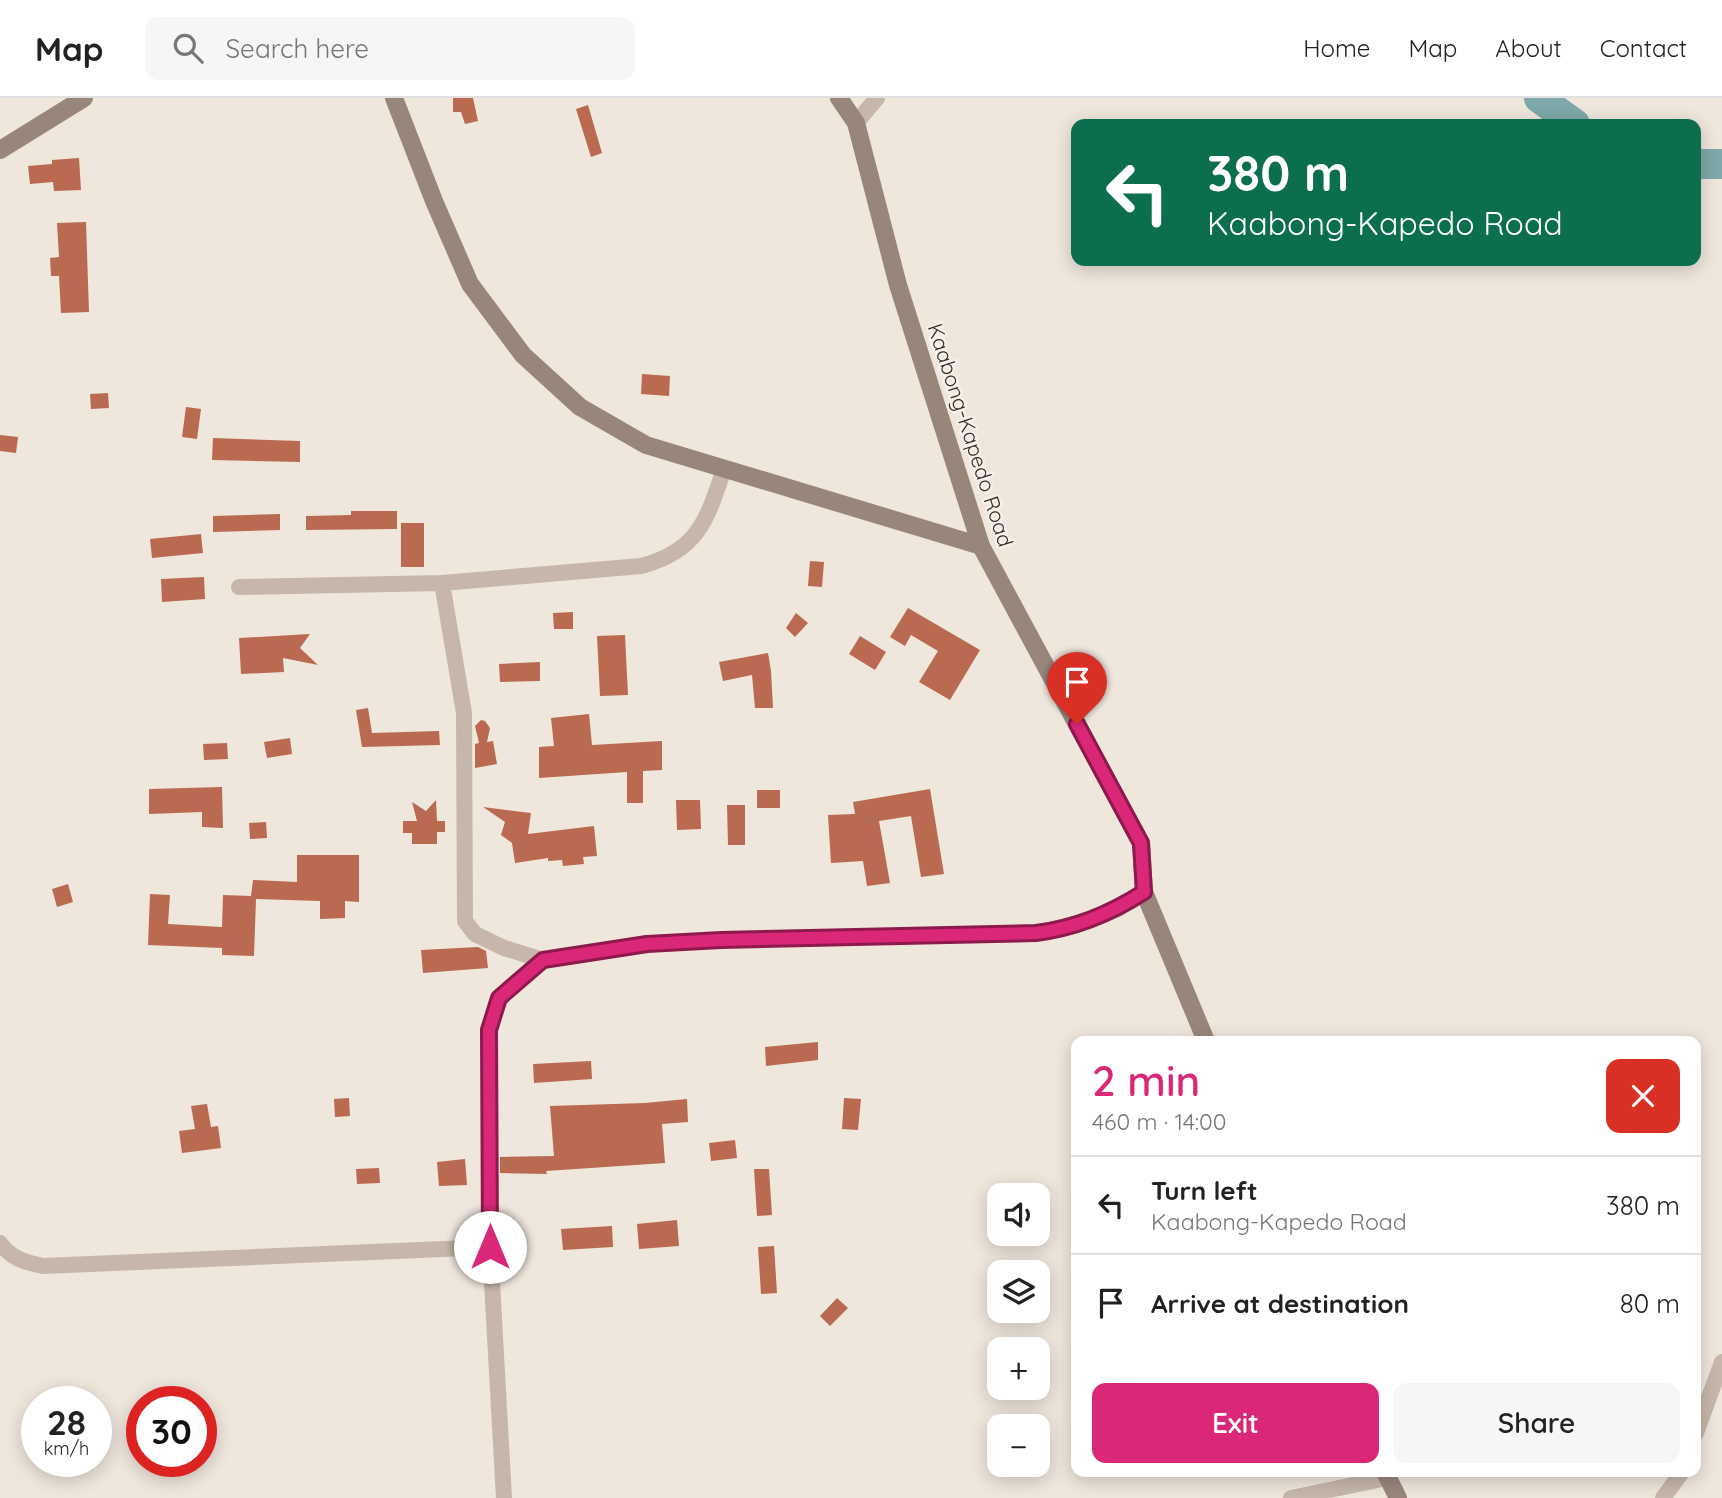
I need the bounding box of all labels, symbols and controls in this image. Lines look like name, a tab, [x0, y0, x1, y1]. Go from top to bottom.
search box	[145, 17, 635, 80]
text: Map	[35, 28, 103, 69]
icon: search	[169, 29, 207, 67]
text: Search here	[225, 32, 369, 65]
text: Home	[1303, 33, 1370, 63]
text: Map	[1408, 33, 1457, 63]
text: About	[1495, 33, 1562, 63]
text: Contact	[1600, 33, 1687, 63]
text: 380 m	[1207, 142, 1349, 203]
icon: left	[1092, 147, 1183, 238]
text: Kaabong-Kapedo Road	[1207, 203, 1563, 243]
street label: Kaabong-Kapedo Road	[923, 320, 1019, 550]
pin	[1047, 652, 1107, 724]
icon: arrive	[1058, 663, 1096, 701]
text: 2 min	[1092, 1054, 1200, 1107]
button: close	[1606, 1059, 1680, 1133]
text: 460 m · 14:00	[1092, 1107, 1226, 1136]
text: Turn left	[1151, 1174, 1258, 1207]
map controls	[987, 1183, 1050, 1477]
button: sound	[987, 1183, 1050, 1246]
icon: left	[1092, 1186, 1130, 1224]
text: 380 m	[1606, 1189, 1680, 1222]
text: Kaabong-Kapedo Road	[1151, 1207, 1407, 1236]
position arrow	[453, 1210, 527, 1284]
button: layers	[987, 1260, 1050, 1323]
icon: arrive	[1092, 1284, 1130, 1322]
text: Arrive at destination	[1151, 1287, 1409, 1320]
text: 80 m	[1620, 1287, 1680, 1320]
button: +	[987, 1337, 1050, 1400]
button: Exit	[1092, 1383, 1379, 1463]
button: Share	[1393, 1383, 1680, 1463]
speed limit sign: 30	[126, 1386, 217, 1477]
text: 28	[47, 1400, 86, 1444]
button: −	[987, 1414, 1050, 1477]
text: km/h	[44, 1437, 89, 1460]

